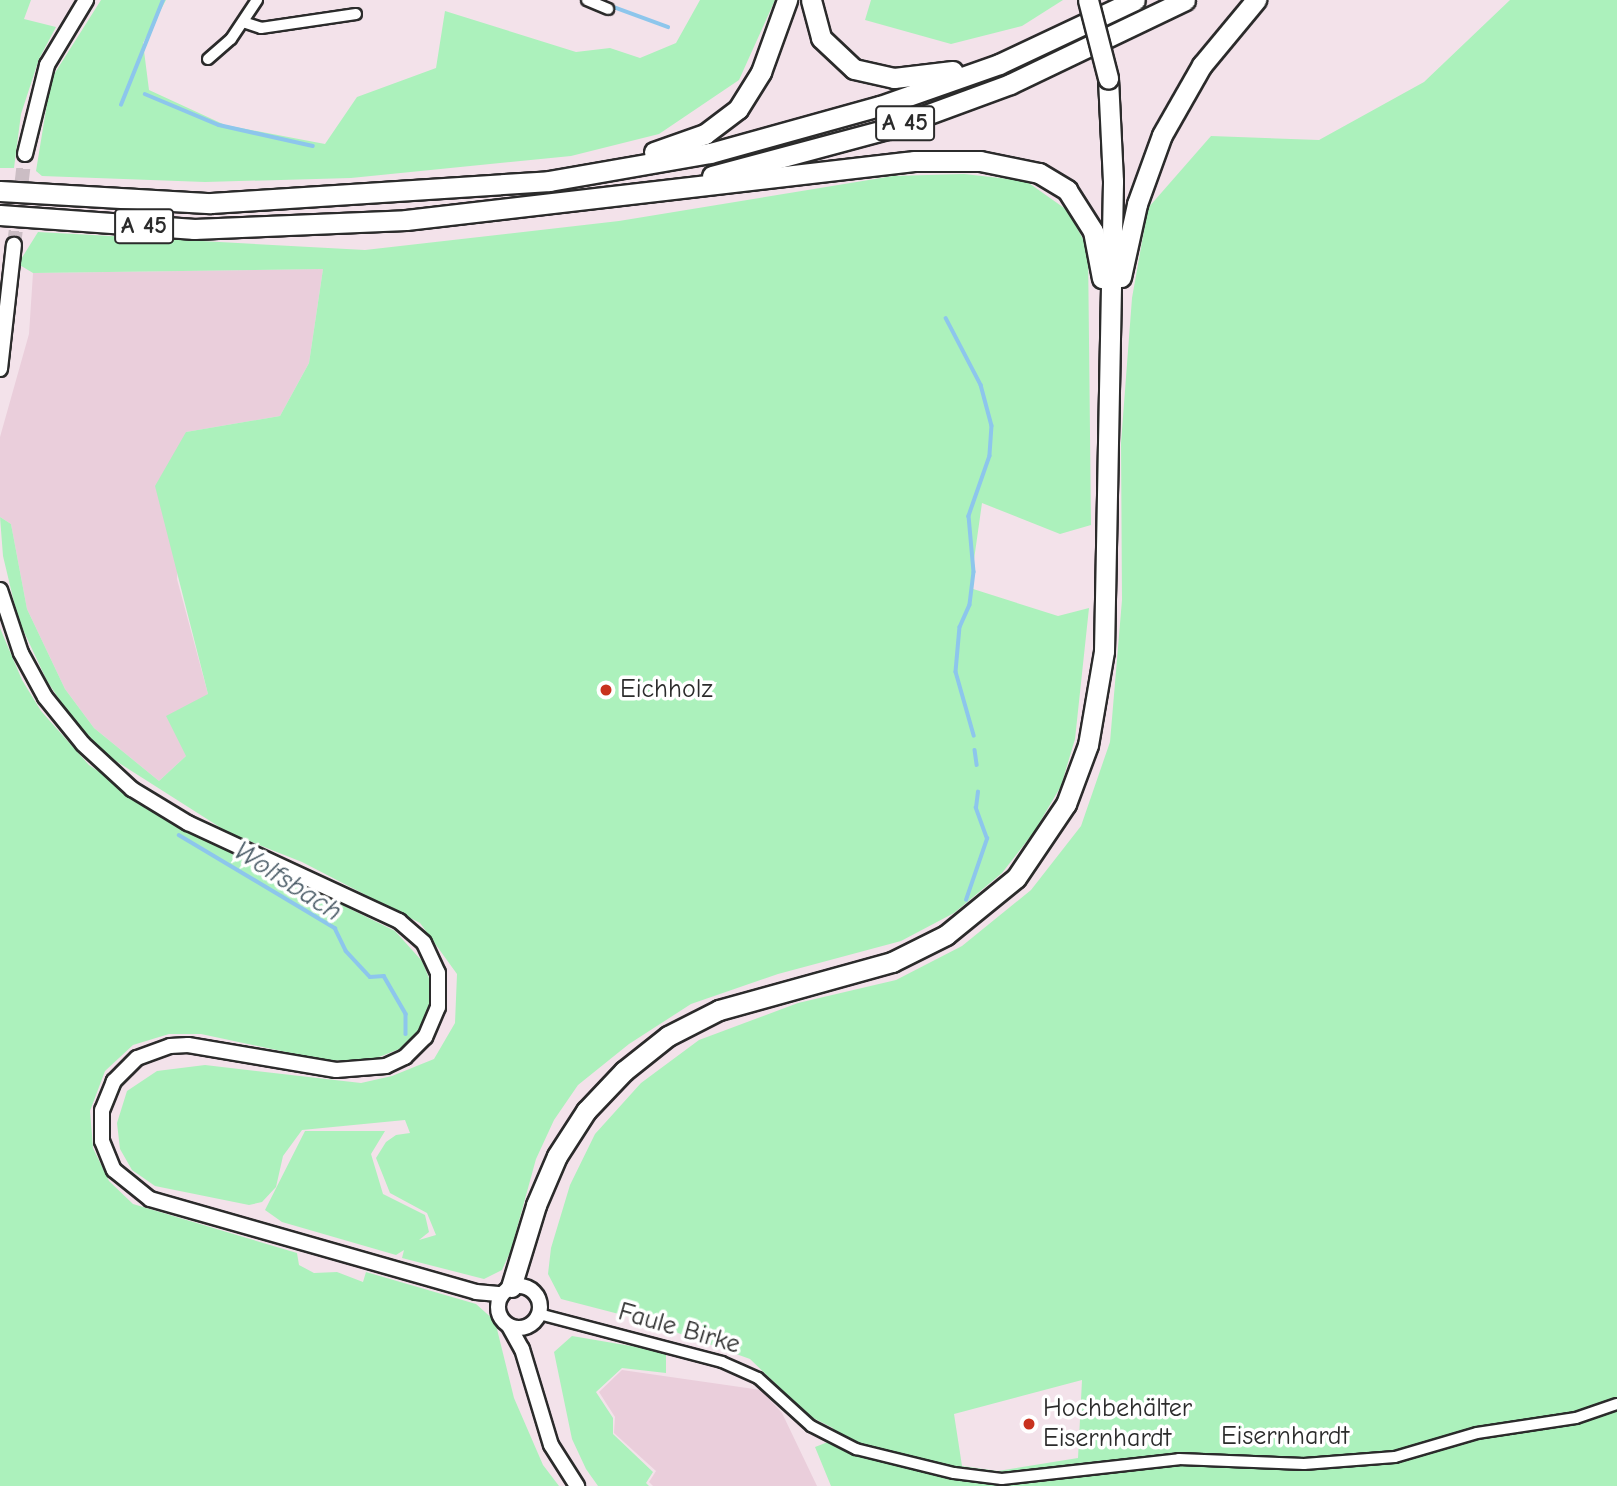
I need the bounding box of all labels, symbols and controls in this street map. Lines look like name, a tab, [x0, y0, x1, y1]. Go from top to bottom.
road number: A 45	[874, 103, 936, 144]
road number: A 45	[113, 206, 176, 246]
place label: Eichholz	[620, 674, 713, 706]
marker: Eichholz	[598, 682, 614, 698]
water label: Wolfsbach	[228, 834, 348, 928]
street label: Faule Birke	[615, 1297, 743, 1361]
place label: Hochbehälter Eisernhardt	[1043, 1393, 1192, 1454]
marker: Hochbehälter Eisernhardt	[1021, 1416, 1037, 1432]
street label: Eisernhardt	[1221, 1421, 1349, 1453]

